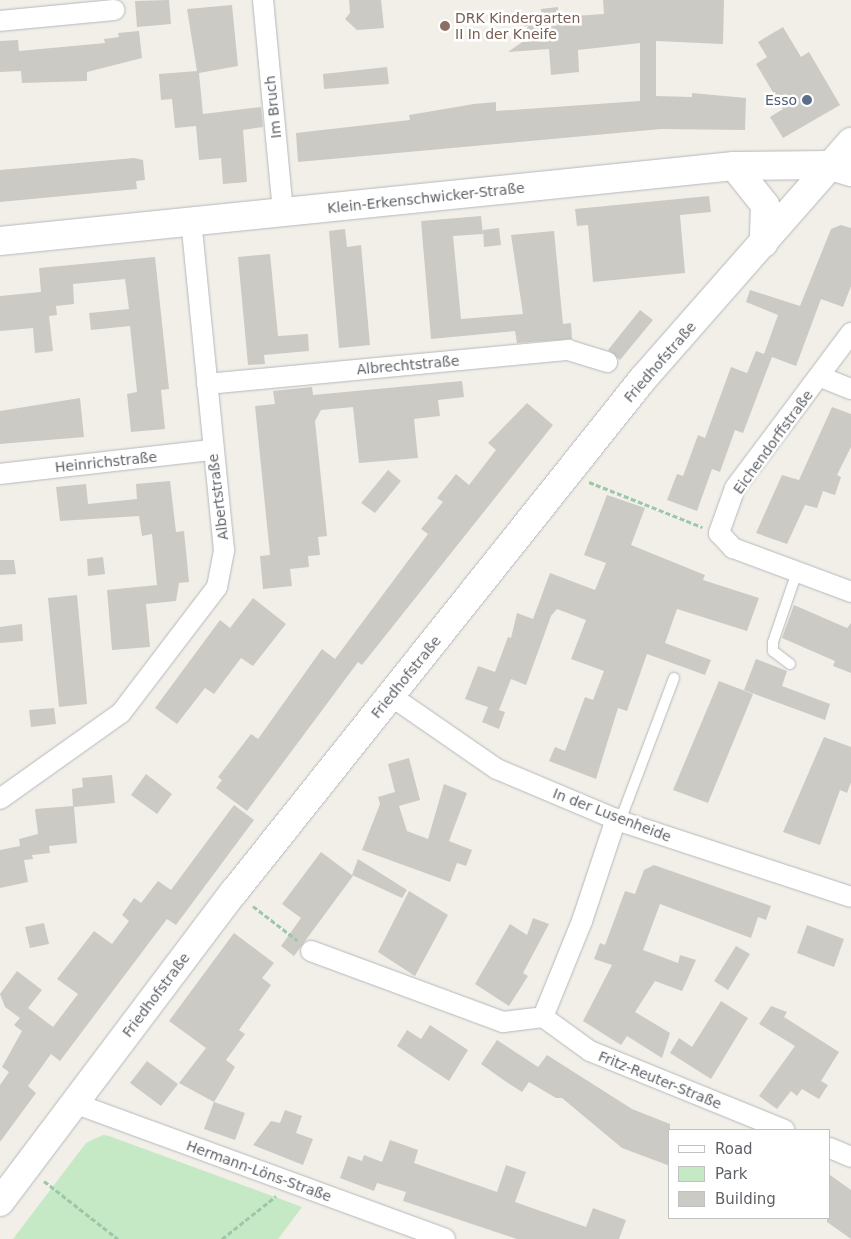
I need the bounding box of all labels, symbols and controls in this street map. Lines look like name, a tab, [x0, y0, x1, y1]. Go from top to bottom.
place label: DRK Kindergarten II In der Kneife	[455, 10, 580, 42]
marker: DRK Kindergarten II In der Kneife	[439, 20, 451, 32]
street label: Im Bruch	[261, 75, 285, 139]
place label: Esso	[765, 92, 797, 108]
marker: Esso	[801, 94, 813, 106]
street label: Klein-Erkenschwicker-Straße	[326, 179, 526, 217]
street label: Friedhofstraße	[620, 318, 700, 406]
street label: Albrechtstraße	[356, 352, 460, 378]
street label: Eichendorffstraße	[730, 387, 816, 497]
street label: Heinrichstraße	[54, 448, 158, 476]
street label: Albertstraße	[204, 453, 232, 541]
street label: Friedhofstraße	[368, 632, 444, 722]
street label: In der Lusenheide	[551, 785, 673, 845]
street label: Friedhofstraße	[119, 950, 193, 1040]
street label: Fritz-Reuter-Straße	[596, 1048, 724, 1112]
legend	[668, 1129, 831, 1219]
street label: Hermann-Löns-Straße	[184, 1137, 334, 1205]
text: Road	[715, 1140, 753, 1158]
text: Park	[715, 1165, 747, 1183]
text: Building	[715, 1190, 776, 1208]

